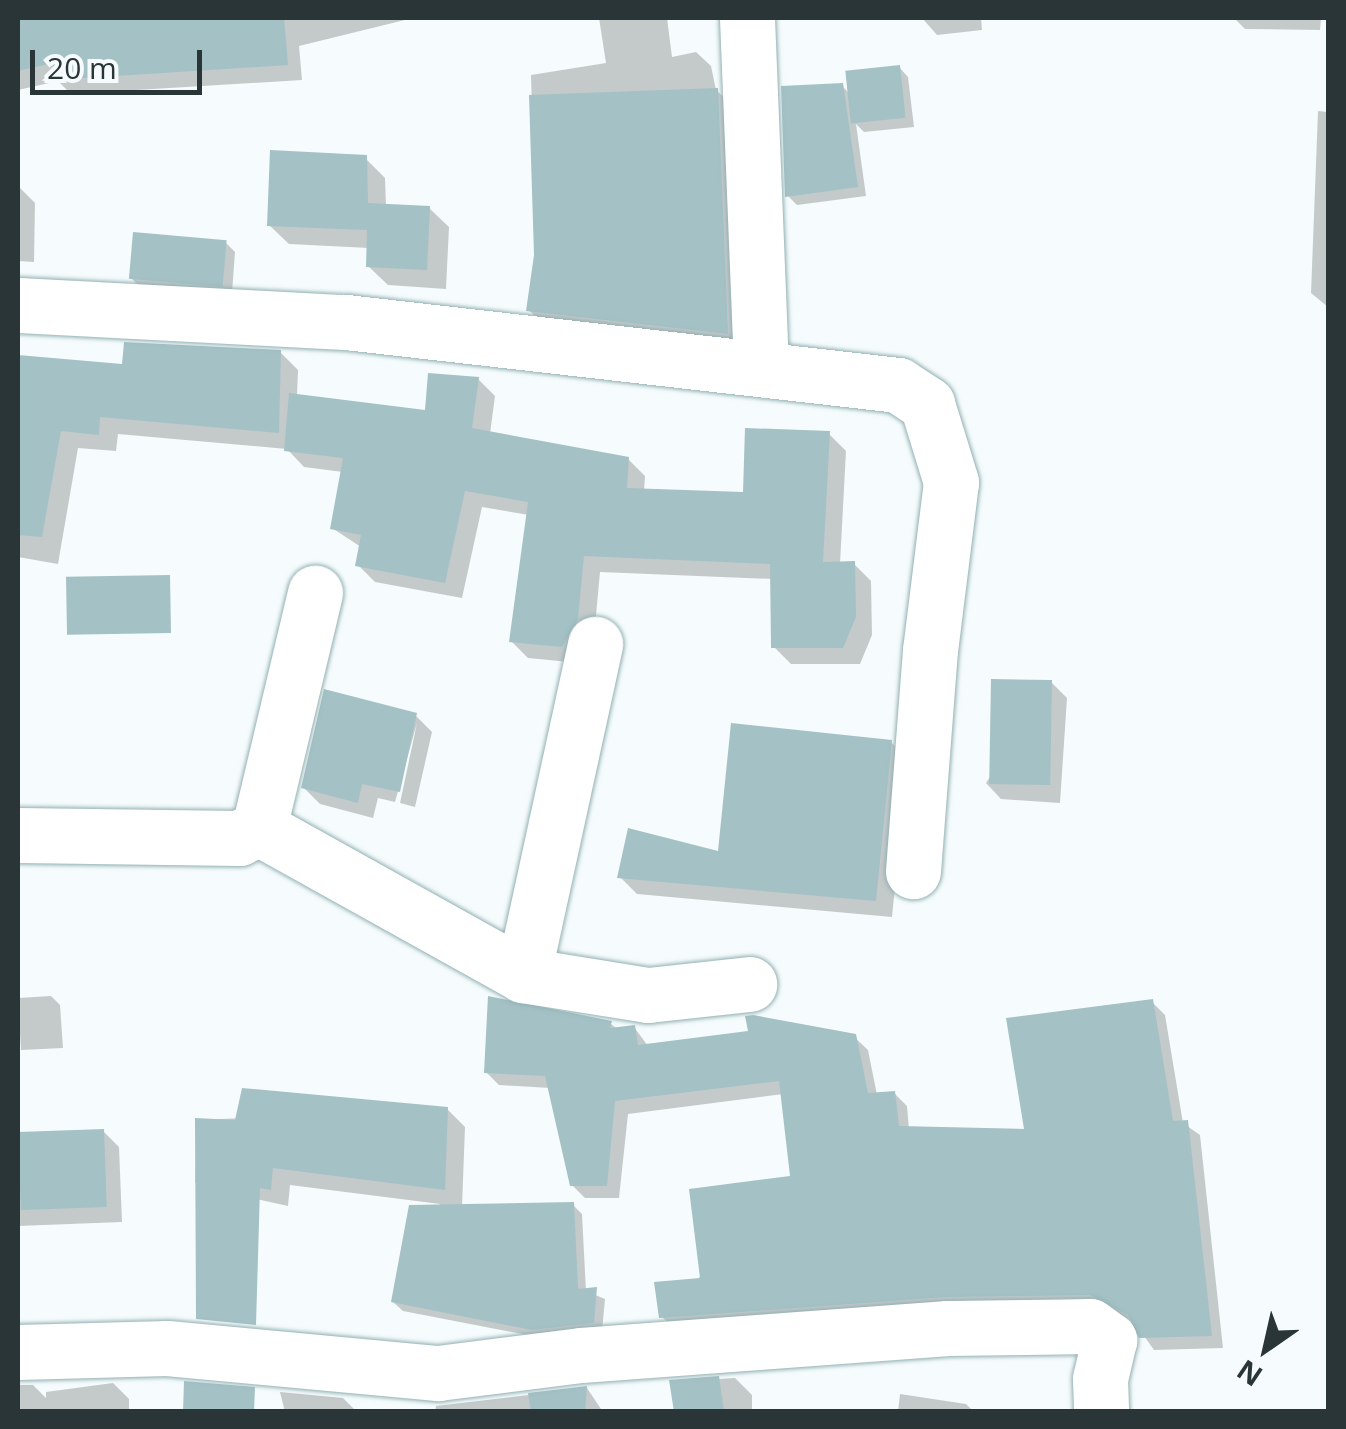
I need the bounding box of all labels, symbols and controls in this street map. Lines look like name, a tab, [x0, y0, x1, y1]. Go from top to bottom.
scale bar	[35, 30, 208, 92]
text: 20 m	[47, 47, 117, 88]
north arrow	[1216, 1299, 1316, 1399]
text: N	[1229, 1352, 1269, 1396]

